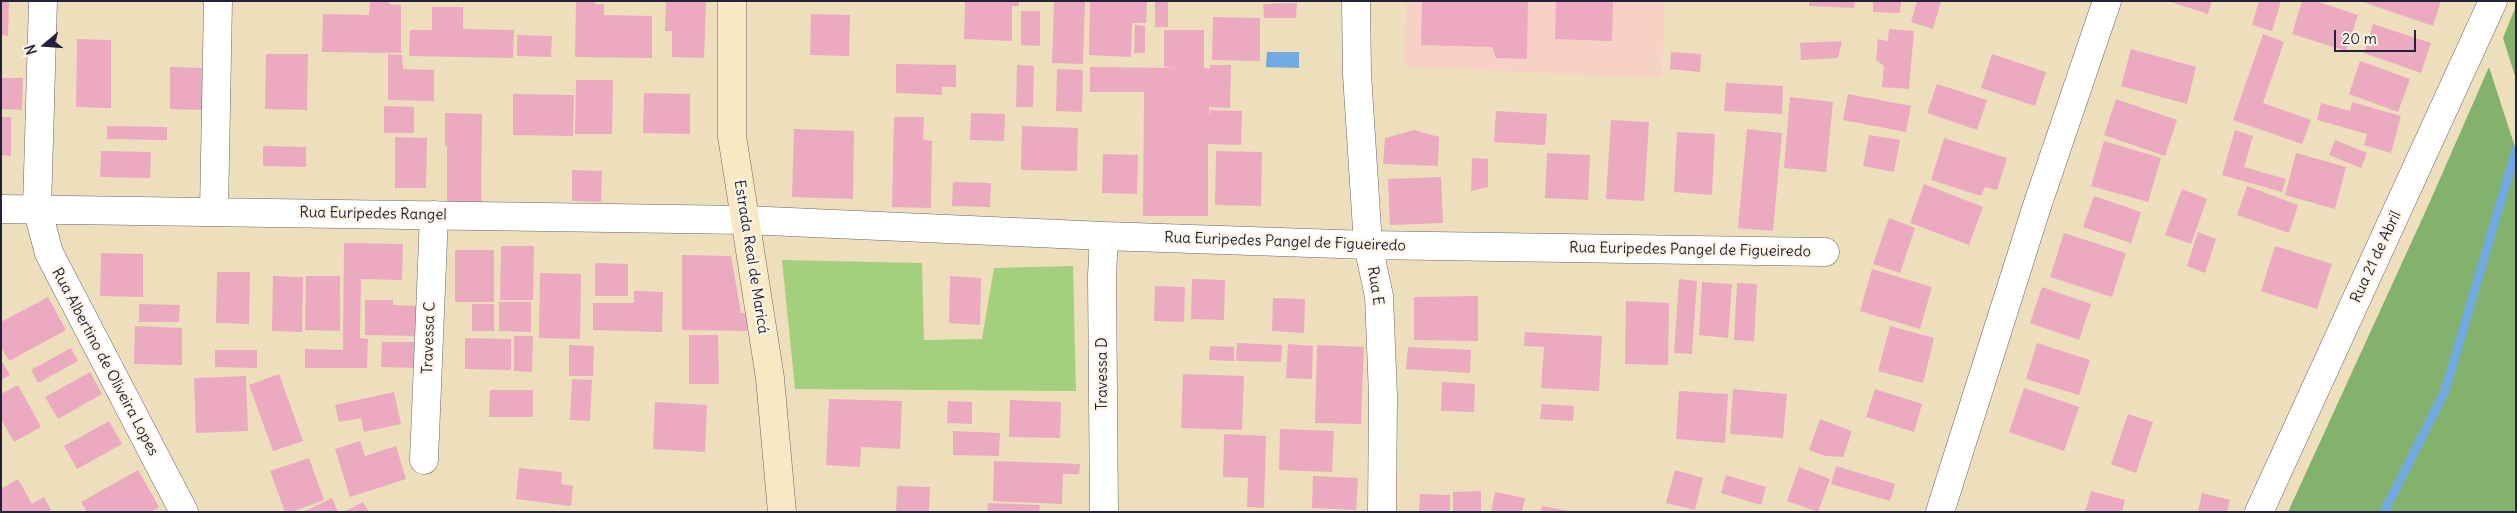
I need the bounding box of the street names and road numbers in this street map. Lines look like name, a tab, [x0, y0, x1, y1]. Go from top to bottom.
street label: Estrada Real de Maricá	[730, 179, 772, 335]
street label: Rua Euripedes Rangel	[299, 204, 447, 224]
street label: Rua 21 de Abril	[2347, 208, 2405, 306]
street label: Rua Euripedes Pangel de Figueiredo	[1164, 229, 1406, 255]
street label: Rua Euripedes Pangel de Figueiredo	[1569, 239, 1811, 261]
street label: Rua Albertino de Oliveira Lopes	[48, 265, 162, 459]
street label: Rua E	[1363, 265, 1387, 307]
street label: Travessa C	[419, 302, 439, 374]
street label: Travessa D	[1094, 337, 1112, 411]

